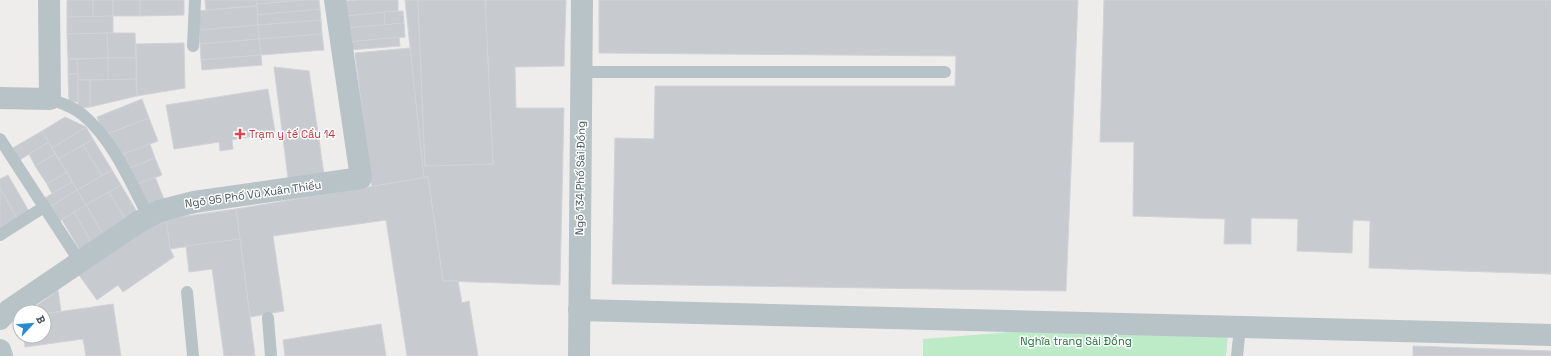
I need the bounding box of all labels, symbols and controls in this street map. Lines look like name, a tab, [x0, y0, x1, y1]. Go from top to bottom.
street label: Ngõ 134 Phố Sài Đồng	[572, 121, 588, 235]
place label: Trạm y tế Cầu 14	[249, 127, 335, 141]
marker: Trạm y tế Cầu 14	[234, 128, 246, 140]
street label: Ngõ 95 Phố Vũ Xuân Thiều	[184, 177, 322, 211]
north arrow	[12, 304, 52, 344]
text: B	[33, 313, 49, 326]
park label: Nghĩa trang Sài Đồng	[1020, 334, 1132, 348]

